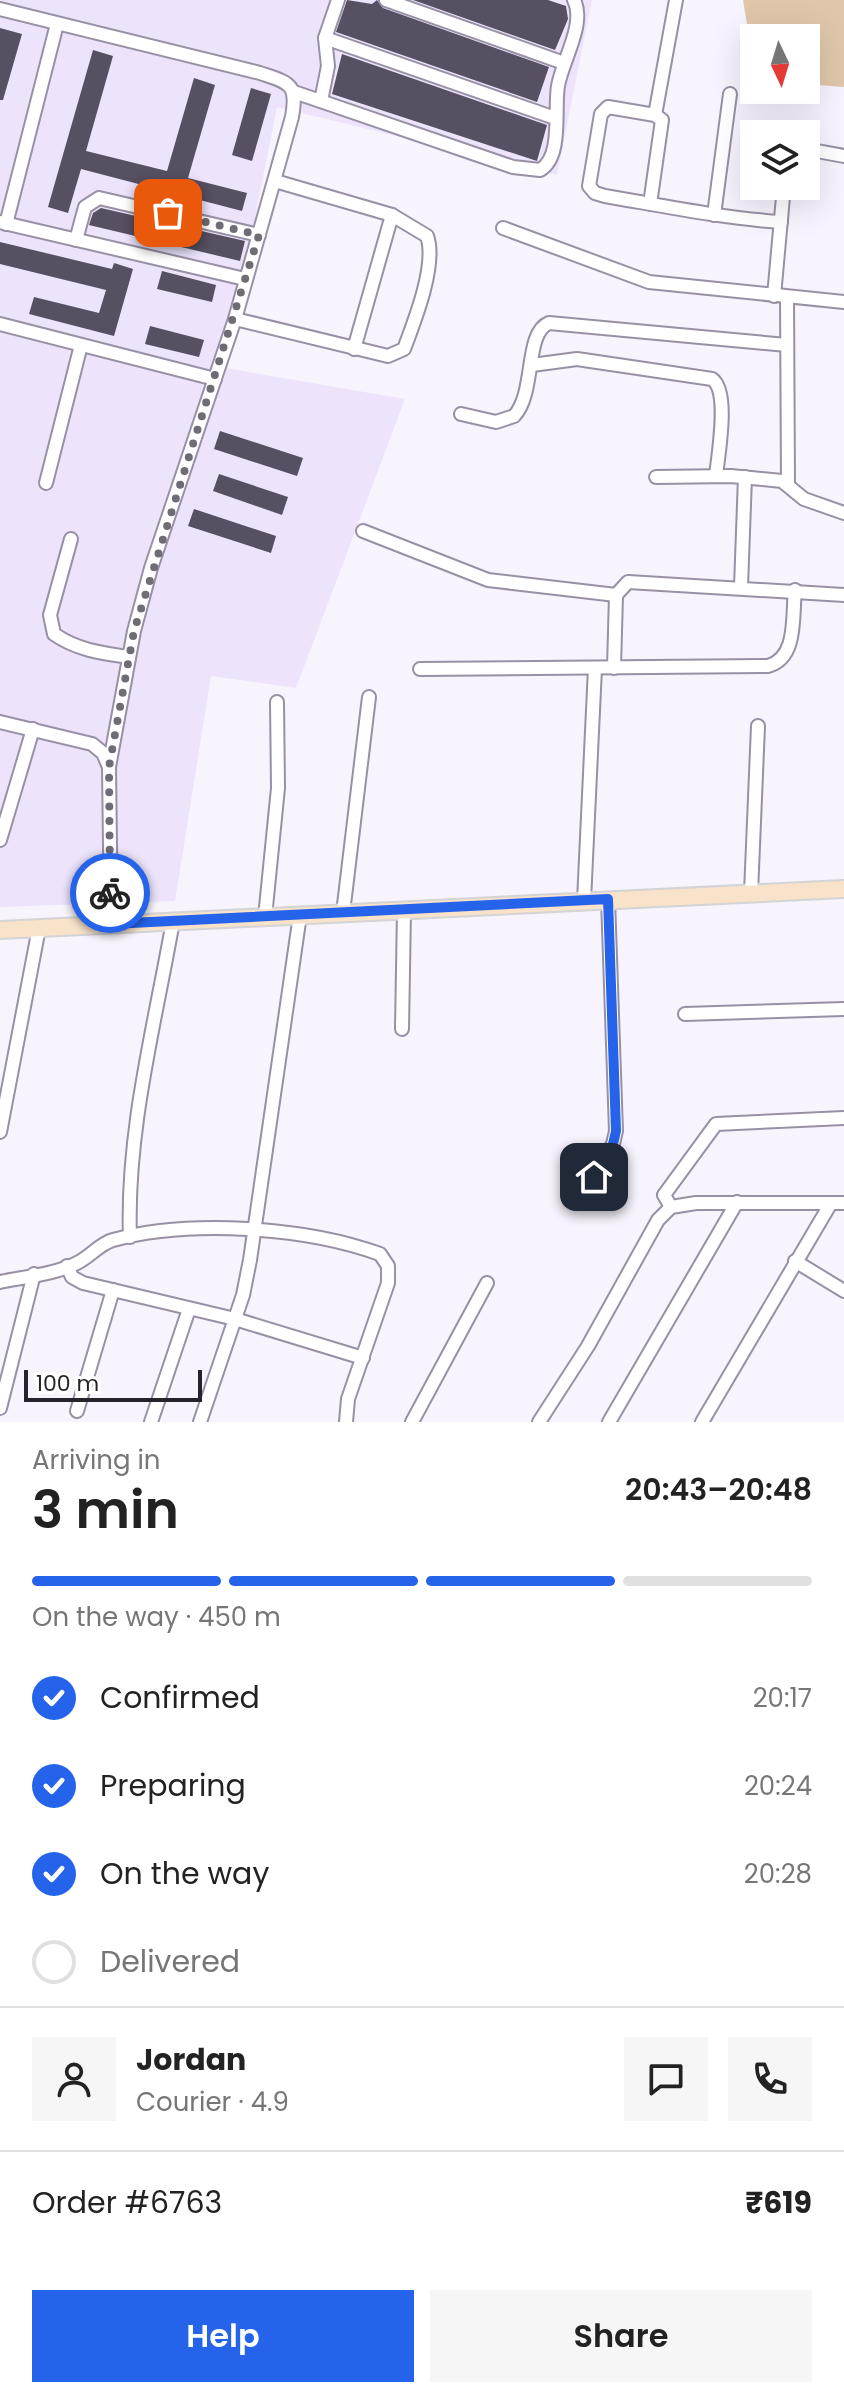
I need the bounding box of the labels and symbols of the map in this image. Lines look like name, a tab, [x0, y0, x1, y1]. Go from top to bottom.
north arrow	[740, 24, 820, 104]
pin	[134, 179, 202, 247]
courier	[70, 853, 150, 933]
pin	[560, 1143, 628, 1211]
scale bar	[24, 1366, 202, 1402]

